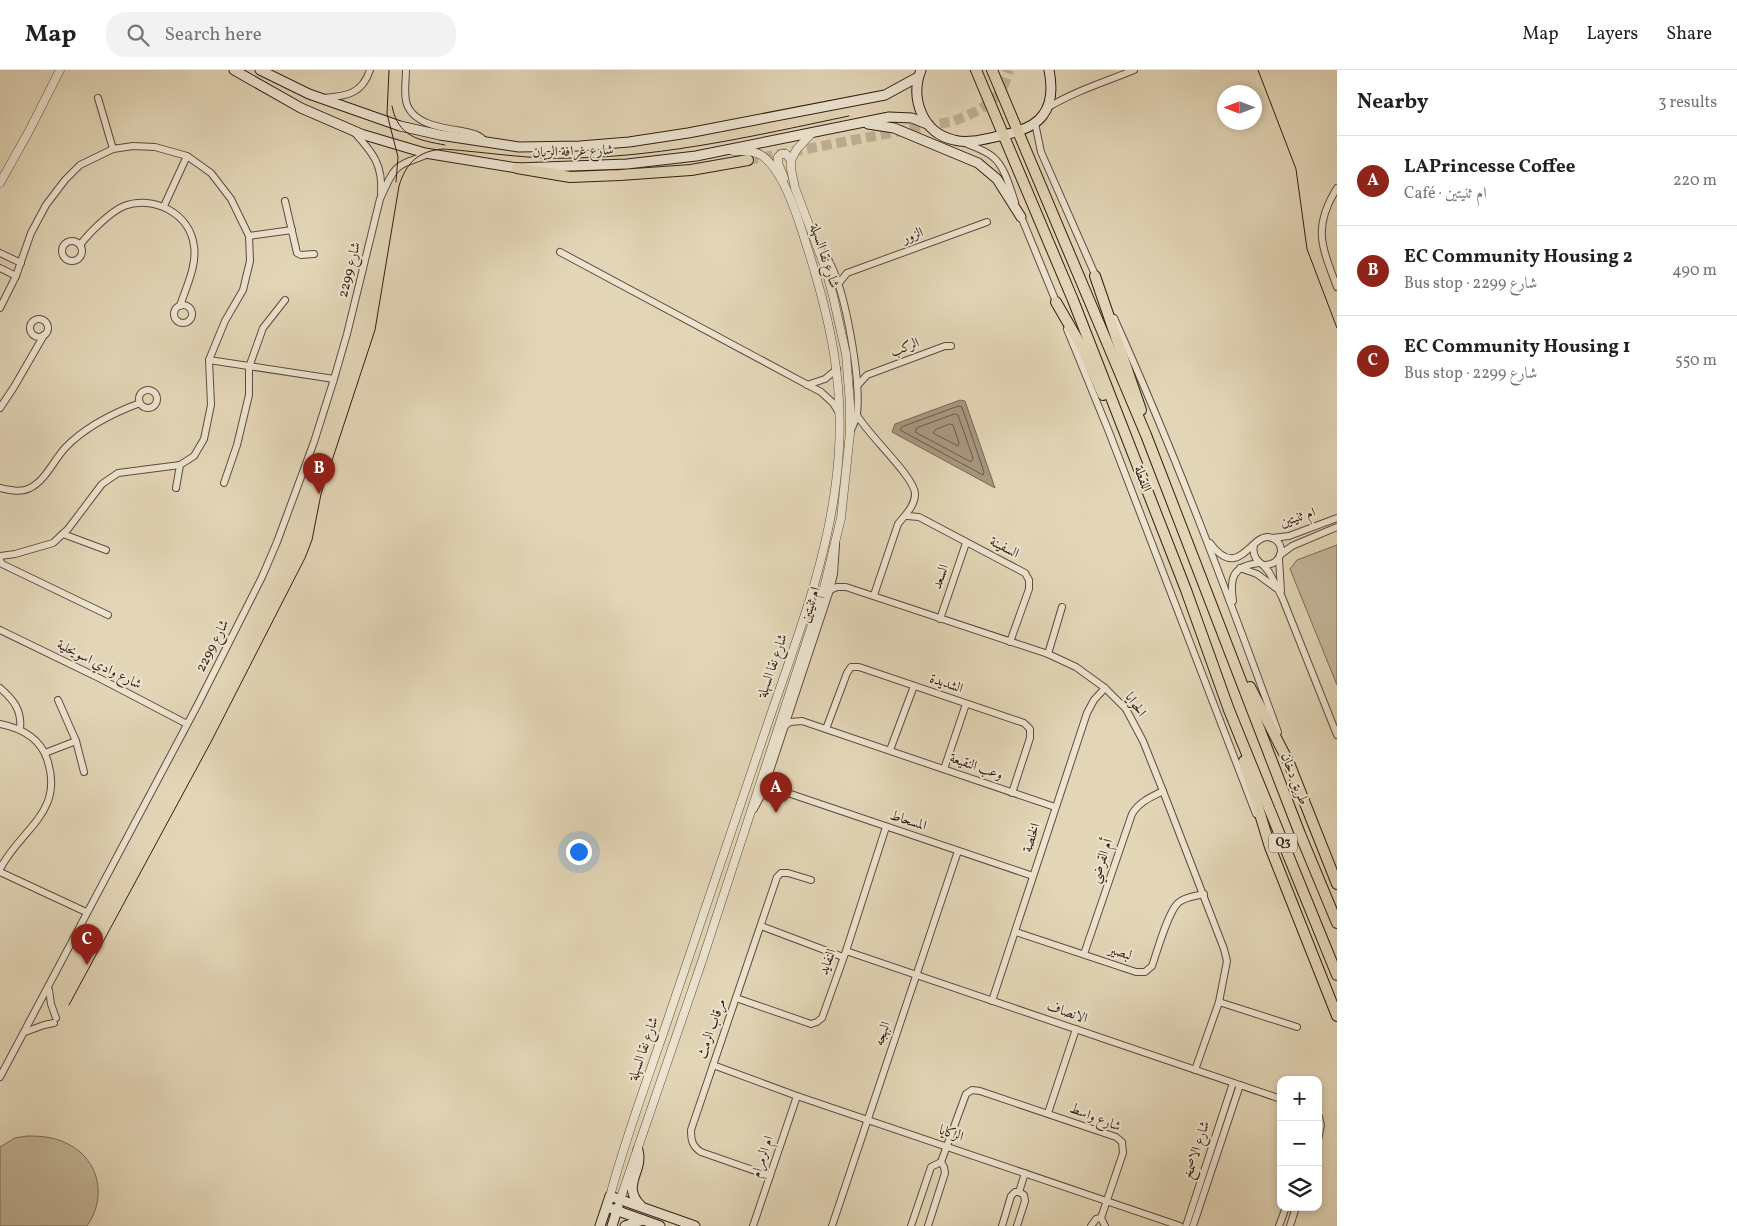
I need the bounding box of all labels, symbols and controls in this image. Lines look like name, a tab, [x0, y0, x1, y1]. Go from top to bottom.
search box	[106, 12, 456, 57]
text: Map	[25, 18, 76, 52]
icon: search	[124, 21, 152, 49]
text: Search here	[164, 22, 262, 48]
text: Map	[1522, 22, 1558, 47]
text: Layers	[1586, 22, 1638, 47]
text: Share	[1666, 22, 1712, 47]
north arrow	[1217, 85, 1262, 130]
text: Nearby	[1357, 88, 1428, 117]
text: 3 results	[1658, 92, 1717, 114]
street label: شارع غرافة الريان	[532, 141, 614, 164]
text: LAPrincesse Coffee	[1404, 154, 1575, 180]
text: A	[1367, 170, 1379, 192]
text: 220 m	[1673, 170, 1717, 192]
text: Café · ام ثنيتين	[1404, 183, 1487, 205]
street label: شارع نقا السهلة	[803, 220, 843, 291]
street label: الزور	[898, 223, 926, 249]
street label: شارع 2299	[334, 240, 367, 300]
text: EC Community Housing 2	[1404, 244, 1633, 270]
text: B	[1368, 260, 1378, 282]
text: 490 m	[1672, 260, 1717, 282]
text: Bus stop · شارع 2299	[1404, 273, 1537, 295]
street label: الركب	[888, 334, 922, 362]
text: EC Community Housing 1	[1404, 334, 1630, 360]
text: C	[1368, 350, 1378, 372]
text: 550 m	[1675, 350, 1717, 372]
text: Bus stop · شارع 2299	[1404, 363, 1537, 385]
pin: B	[303, 453, 335, 494]
street label: اللقطة	[1128, 463, 1156, 495]
street label: ام ثنيتين	[1278, 503, 1319, 535]
street label: السفينة	[986, 533, 1022, 563]
street label: السعد	[928, 562, 954, 592]
street label: ام ثنيتين	[796, 585, 828, 626]
street label: شارع 2299	[192, 616, 235, 676]
street label: شارع نقا السهلة	[753, 631, 794, 702]
street label: شارع وادي اسويحلية	[53, 635, 145, 695]
street label: الشديدة	[927, 669, 965, 699]
street label: الحوايا	[1120, 689, 1150, 721]
street label: وعب النقيعة	[947, 749, 1005, 785]
street label: طريق دخان	[1275, 750, 1313, 808]
pin: A	[760, 772, 792, 813]
street label: المسحاط	[887, 806, 929, 836]
street label: الخلصة	[1018, 821, 1046, 855]
road number: Q3	[1269, 834, 1297, 852]
street label: أم القرضي	[1084, 835, 1121, 887]
your location	[566, 839, 592, 865]
pin: C	[71, 924, 103, 965]
street label: لبصير	[1104, 940, 1134, 966]
street label: النفايد	[815, 946, 841, 978]
street label: مرقاب الرمث	[693, 996, 731, 1062]
street label: الانصاف	[1044, 997, 1090, 1029]
street label: شارع نقا السهلة	[624, 1014, 665, 1085]
street label: البهجه	[870, 1019, 896, 1049]
map controls	[1277, 1076, 1322, 1211]
button: +	[1277, 1076, 1322, 1121]
street label: شارع واسط	[1066, 1099, 1124, 1138]
street label: شارع الاصمخ	[1179, 1119, 1217, 1182]
street label: الركايا	[936, 1121, 966, 1147]
button: −	[1277, 1121, 1322, 1166]
street label: ام الرمرام	[747, 1134, 781, 1181]
button: layers	[1277, 1166, 1322, 1211]

